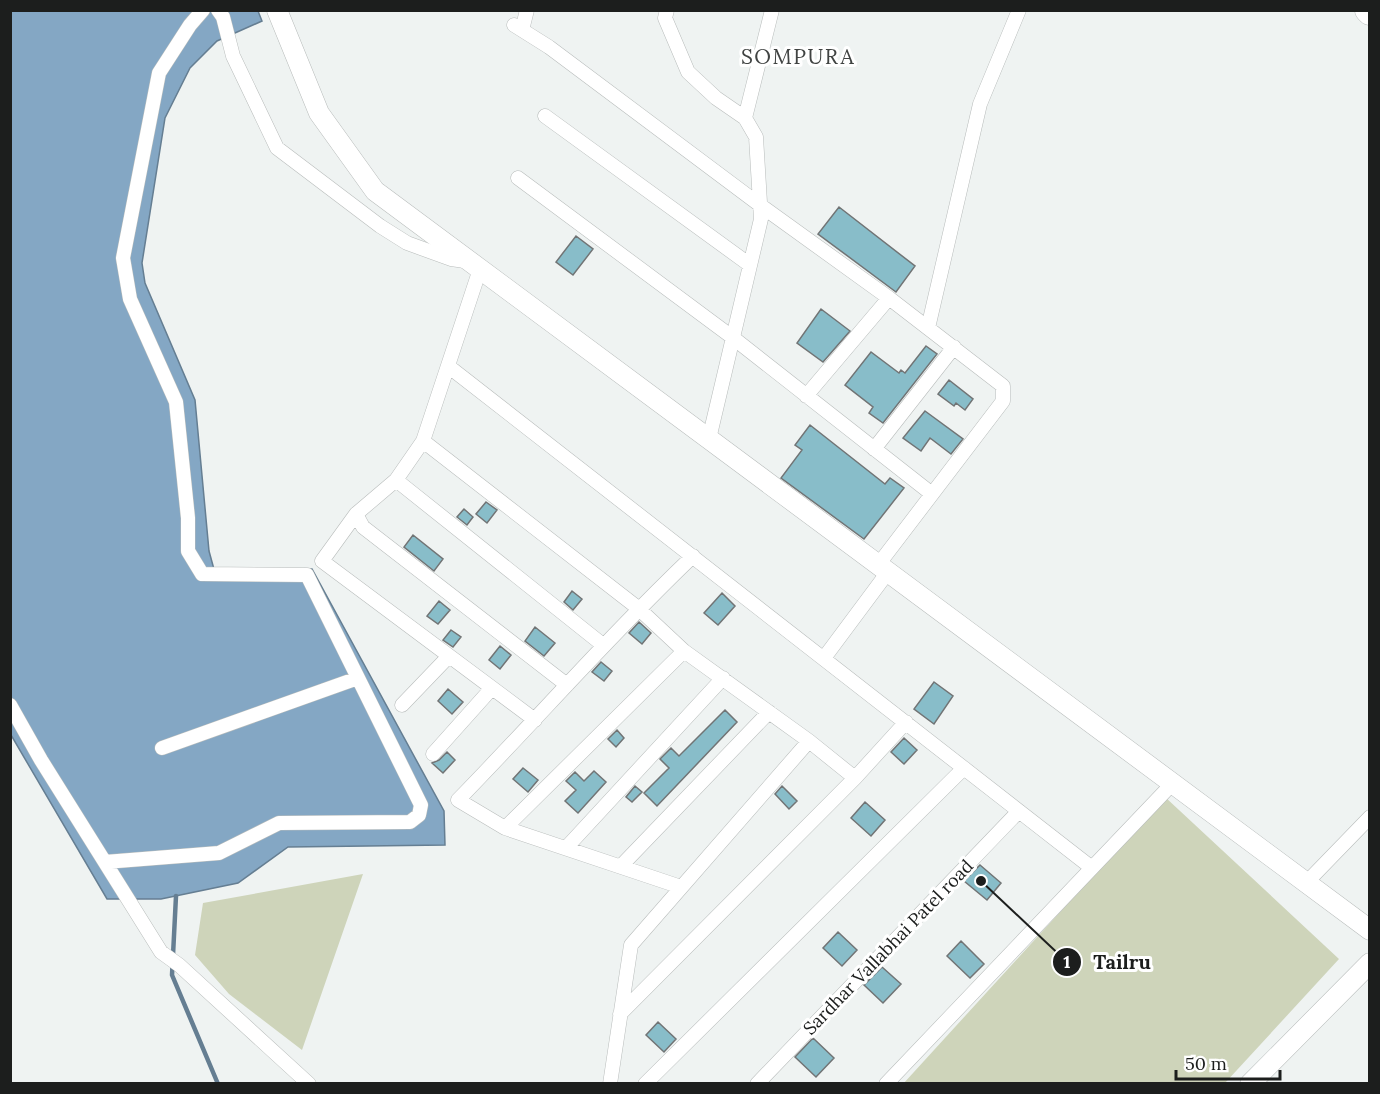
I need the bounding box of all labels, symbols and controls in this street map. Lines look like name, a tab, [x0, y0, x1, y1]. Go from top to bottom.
district label: SOMPURA	[741, 43, 855, 70]
street label: Sardhar Vallabhai Patel road	[798, 854, 978, 1040]
callout: Tailru	[1052, 943, 1163, 981]
text: Tailru	[1093, 949, 1151, 974]
text: 1	[1063, 950, 1071, 973]
scale bar	[1176, 1043, 1280, 1081]
text: 50 m	[1185, 1052, 1227, 1075]

